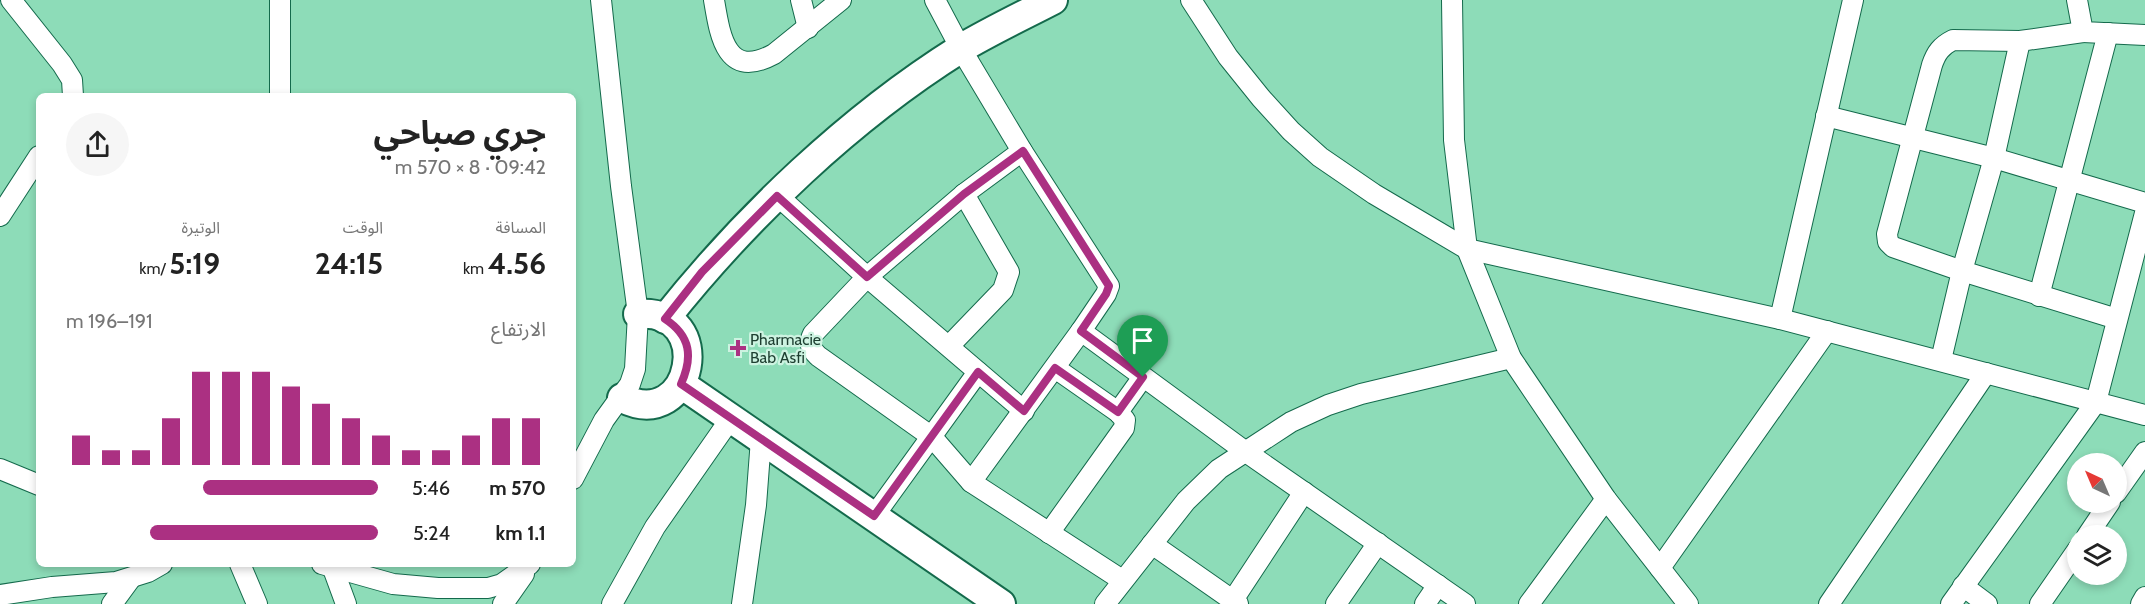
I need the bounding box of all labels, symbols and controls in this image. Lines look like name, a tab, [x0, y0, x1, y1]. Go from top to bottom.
text: جري صباحي	[373, 112, 546, 152]
button: share	[66, 113, 129, 176]
text: 09:42 · 8 × 570 m	[395, 155, 546, 179]
text: الوتيرة	[182, 218, 220, 237]
text: الوقت	[343, 218, 383, 237]
text: المسافة	[496, 218, 546, 237]
text: 5:19	[169, 245, 220, 282]
text: 24:15	[315, 245, 383, 282]
text: 4.56	[488, 245, 546, 282]
text: /km	[139, 259, 169, 278]
text: km	[463, 259, 488, 278]
text: 191–196 m	[66, 309, 153, 333]
pin	[1117, 315, 1168, 377]
text: الارتفاع	[491, 317, 546, 341]
icon: arrive	[1126, 324, 1159, 357]
place label: Pharmacie Bab Asfi	[750, 330, 821, 367]
marker: Pharmacie Bab Asfi	[731, 341, 745, 355]
north arrow	[2067, 453, 2127, 513]
map controls	[2067, 453, 2127, 585]
text: 5:46	[412, 476, 450, 500]
text: 570 m	[489, 476, 546, 500]
text: 5:24	[413, 521, 450, 545]
text: 1.1 km	[496, 521, 546, 545]
button: layers	[2067, 525, 2127, 585]

